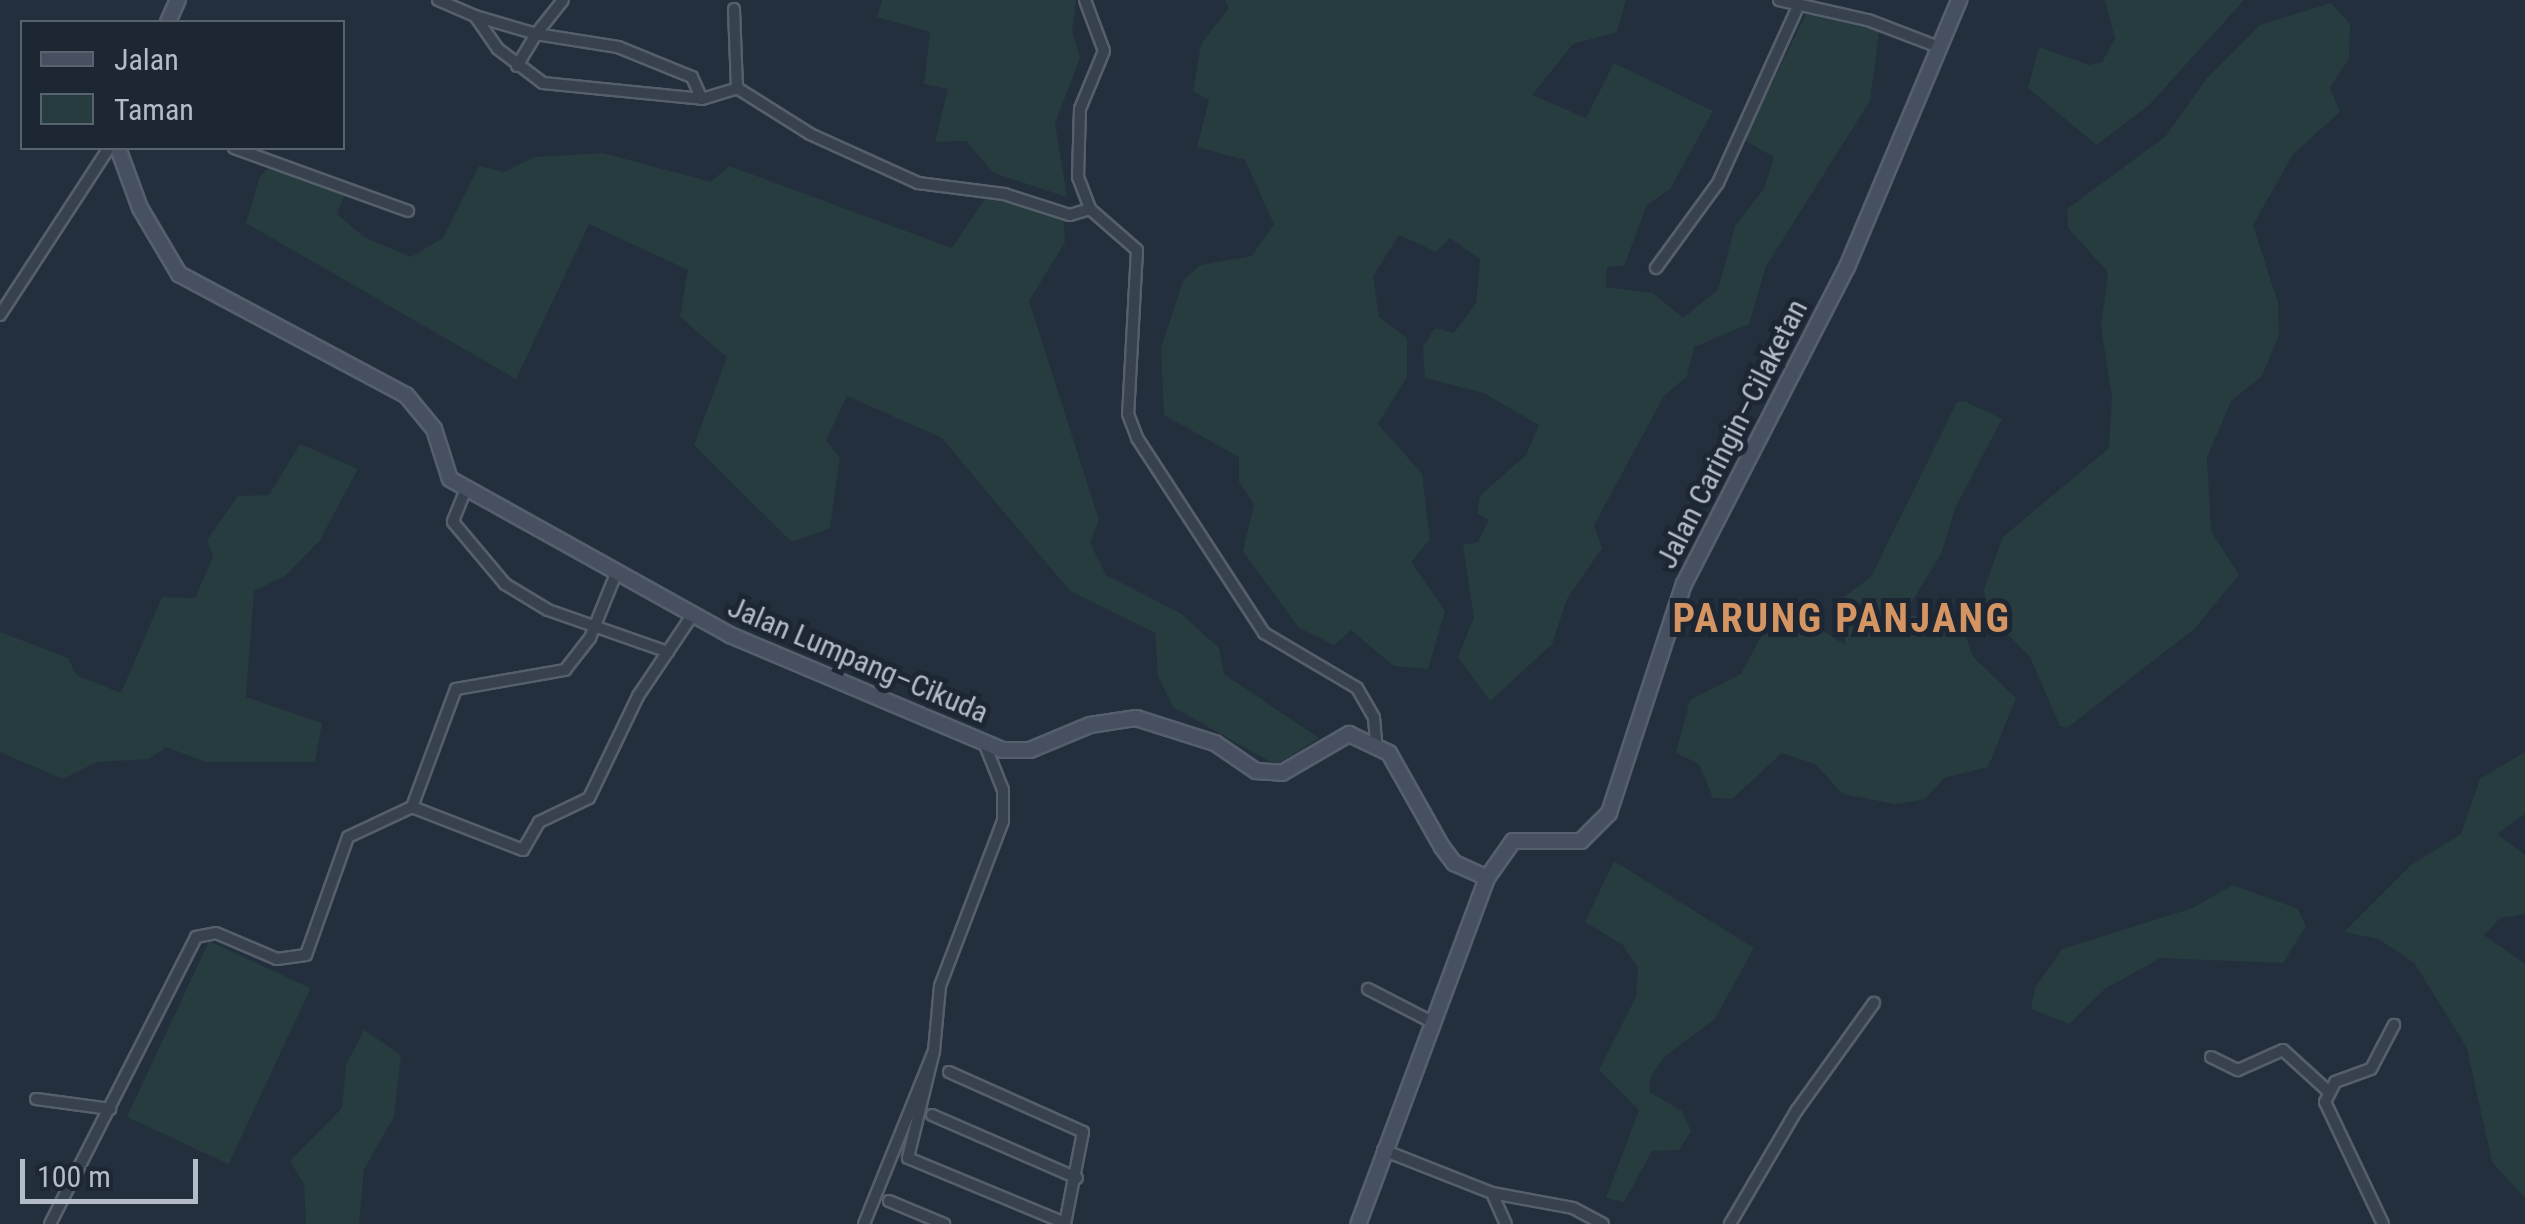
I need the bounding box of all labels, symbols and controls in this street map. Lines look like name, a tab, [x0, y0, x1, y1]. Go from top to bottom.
legend	[20, 20, 345, 150]
text: Jalan	[114, 42, 179, 77]
text: Taman	[114, 92, 194, 127]
street label: Jalan Caringin–Cilaketan	[1649, 293, 1815, 575]
street label: Jalan Lumpang–Cikuda	[723, 589, 993, 731]
district label: PARUNG PANJANG	[1673, 595, 2011, 643]
scale bar	[25, 1139, 202, 1201]
text: 100 m	[37, 1159, 111, 1194]

